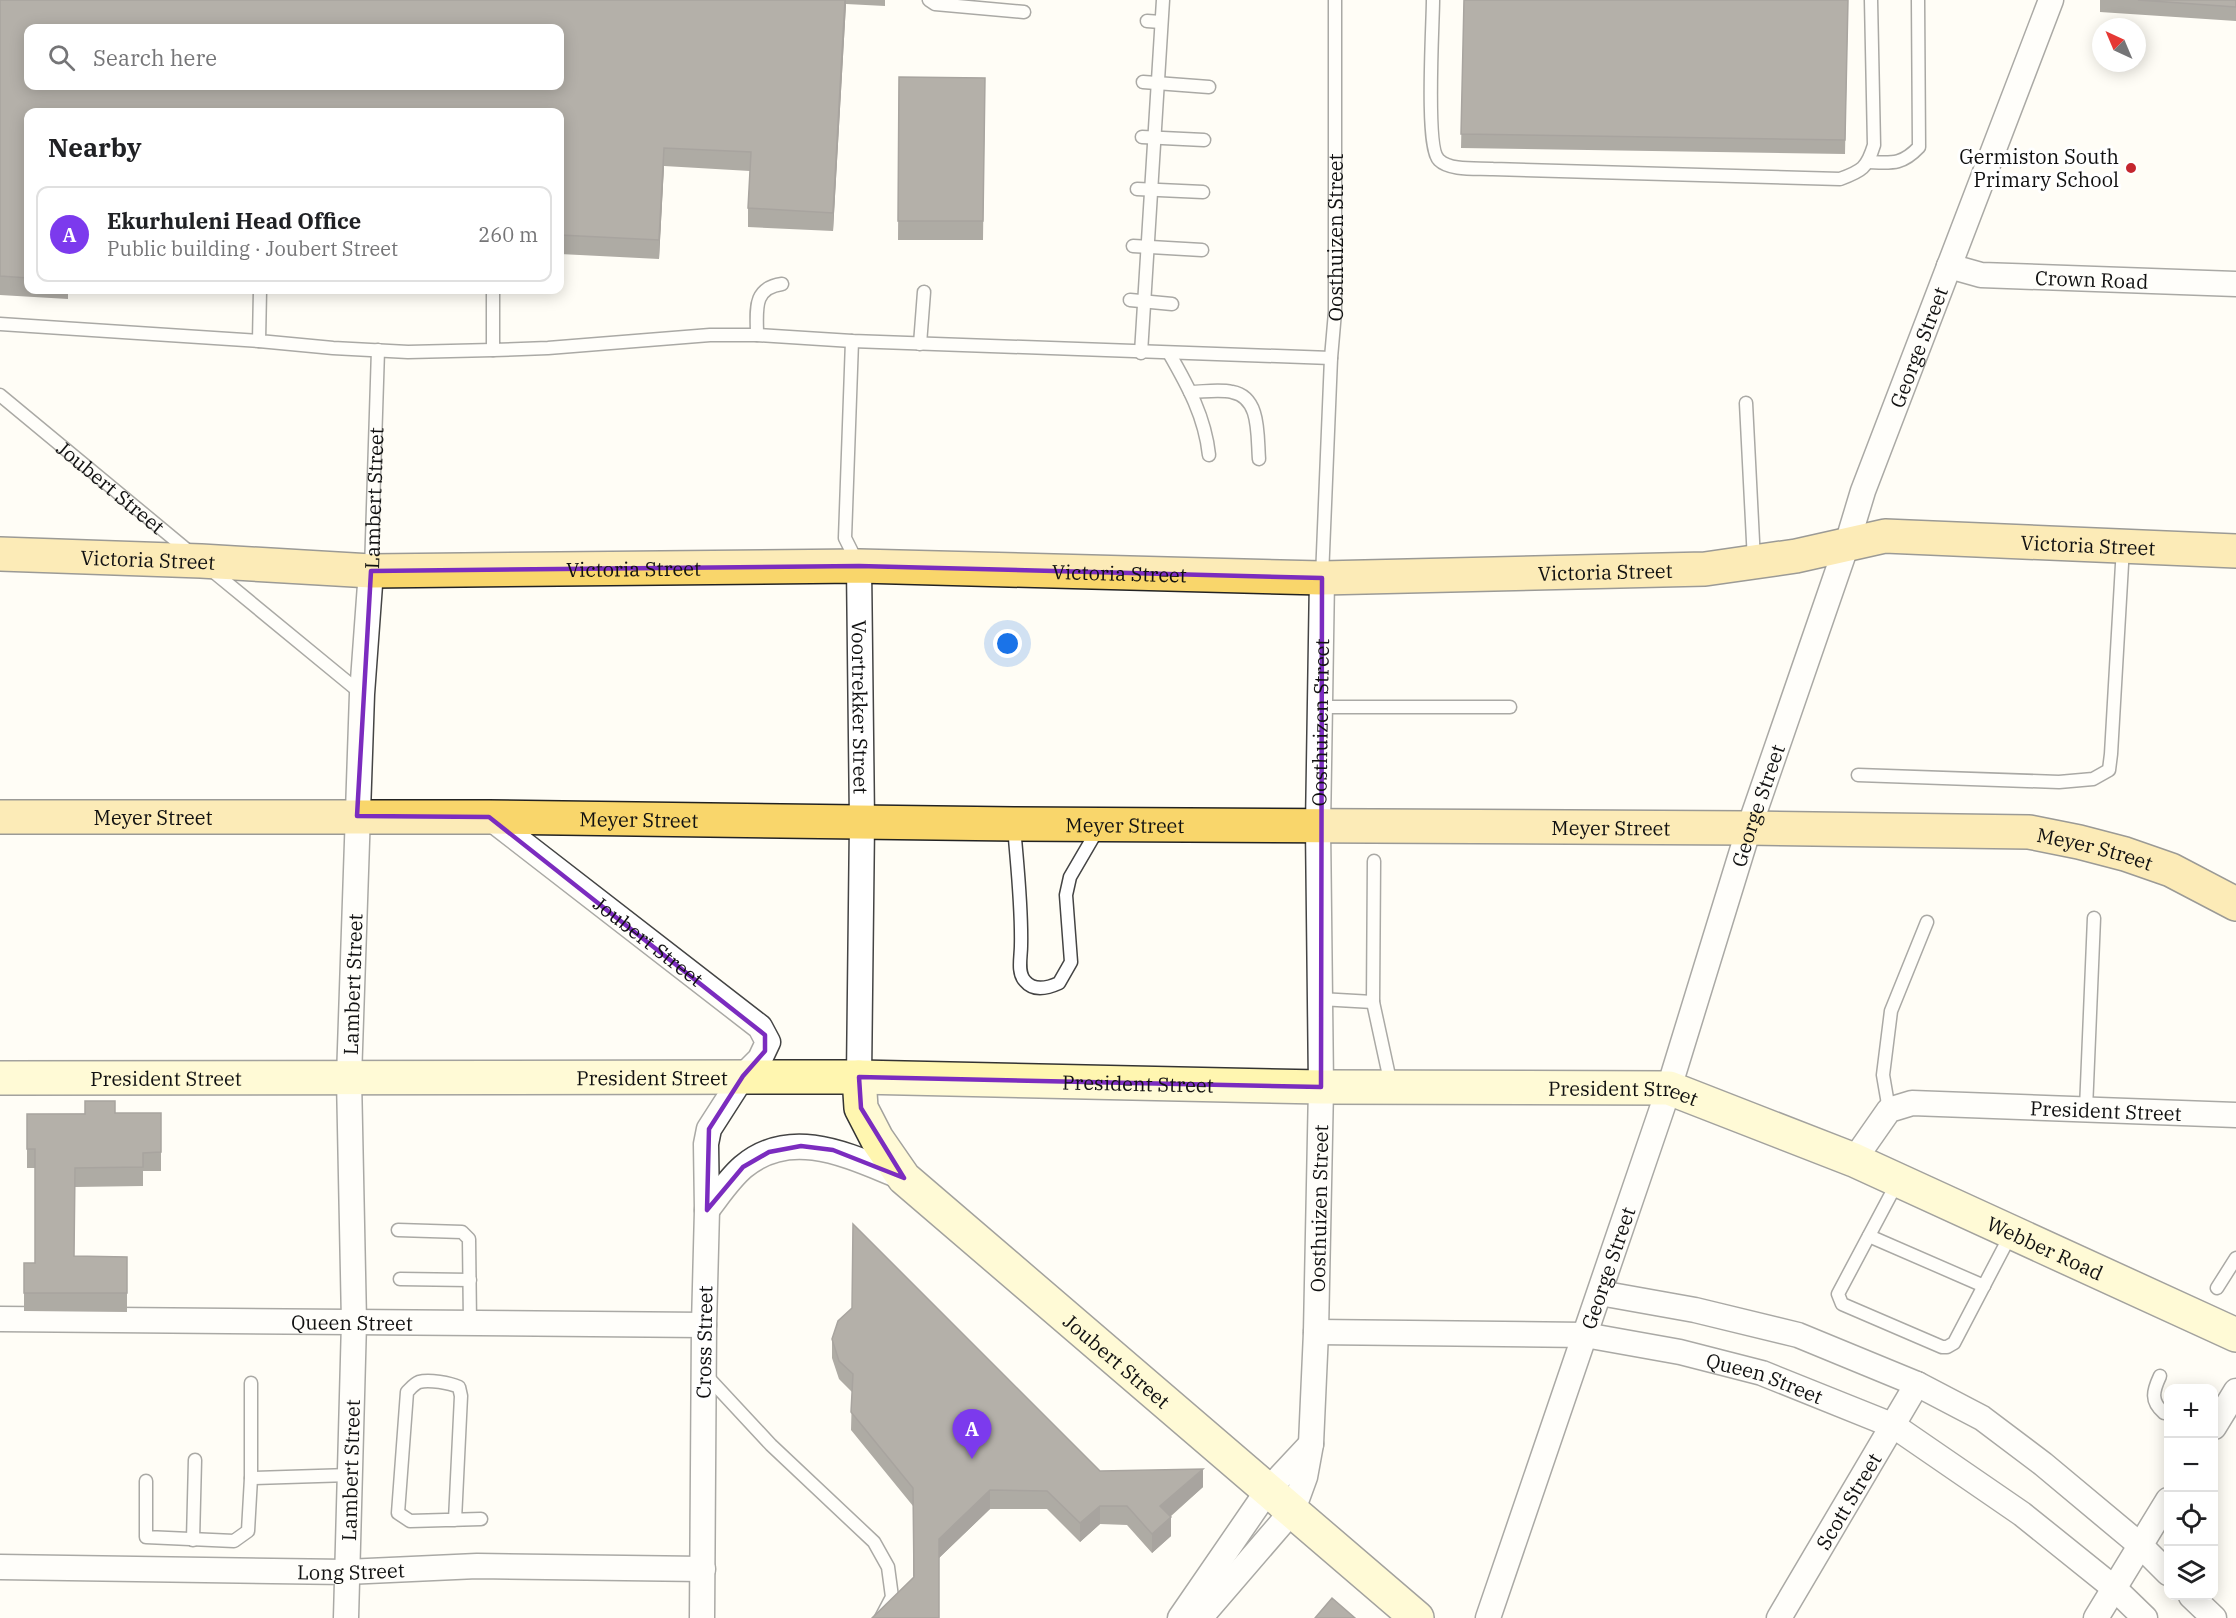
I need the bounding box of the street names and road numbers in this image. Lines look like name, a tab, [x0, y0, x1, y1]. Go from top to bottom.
street label: Oosthuizen Street	[1321, 153, 1349, 322]
street label: Crown Road	[2035, 263, 2149, 294]
street label: George Street	[1883, 283, 1954, 412]
street label: Lambert Street	[358, 427, 389, 569]
street label: Joubert Street	[51, 434, 171, 540]
street label: Victoria Street	[2020, 528, 2156, 561]
street label: Victoria Street	[80, 543, 216, 575]
street label: Victoria Street	[566, 554, 701, 582]
street label: Victoria Street	[1538, 556, 1673, 586]
street label: Victoria Street	[1052, 558, 1187, 588]
street label: Voortrekker Street	[846, 620, 875, 794]
street label: Oosthuizen Street	[1305, 638, 1335, 807]
street label: George Street	[1724, 741, 1790, 870]
street label: Meyer Street	[93, 804, 213, 831]
street label: Meyer Street	[579, 805, 699, 833]
street label: Meyer Street	[1065, 811, 1185, 838]
street label: Meyer Street	[1551, 813, 1671, 841]
street label: Meyer Street	[2035, 820, 2157, 876]
street label: Joubert Street	[588, 889, 709, 992]
street label: Lambert Street	[336, 913, 368, 1056]
street label: President Street	[90, 1064, 242, 1091]
street label: President Street	[576, 1064, 728, 1091]
street label: President Street	[1062, 1068, 1214, 1098]
street label: President Street	[1548, 1074, 1703, 1112]
street label: President Street	[2030, 1094, 2182, 1126]
street label: Oosthuizen Street	[1303, 1124, 1334, 1292]
street label: George Street	[1574, 1203, 1641, 1333]
street label: Webber Road	[1983, 1209, 2108, 1286]
street label: Cross Street	[690, 1285, 718, 1399]
street label: Joubert Street	[1058, 1307, 1176, 1414]
street label: Queen Street	[291, 1308, 413, 1336]
street label: Queen Street	[1703, 1346, 1827, 1410]
street label: Lambert Street	[335, 1399, 365, 1541]
street label: Scott Street	[1809, 1447, 1887, 1554]
street label: Long Street	[297, 1556, 405, 1586]

